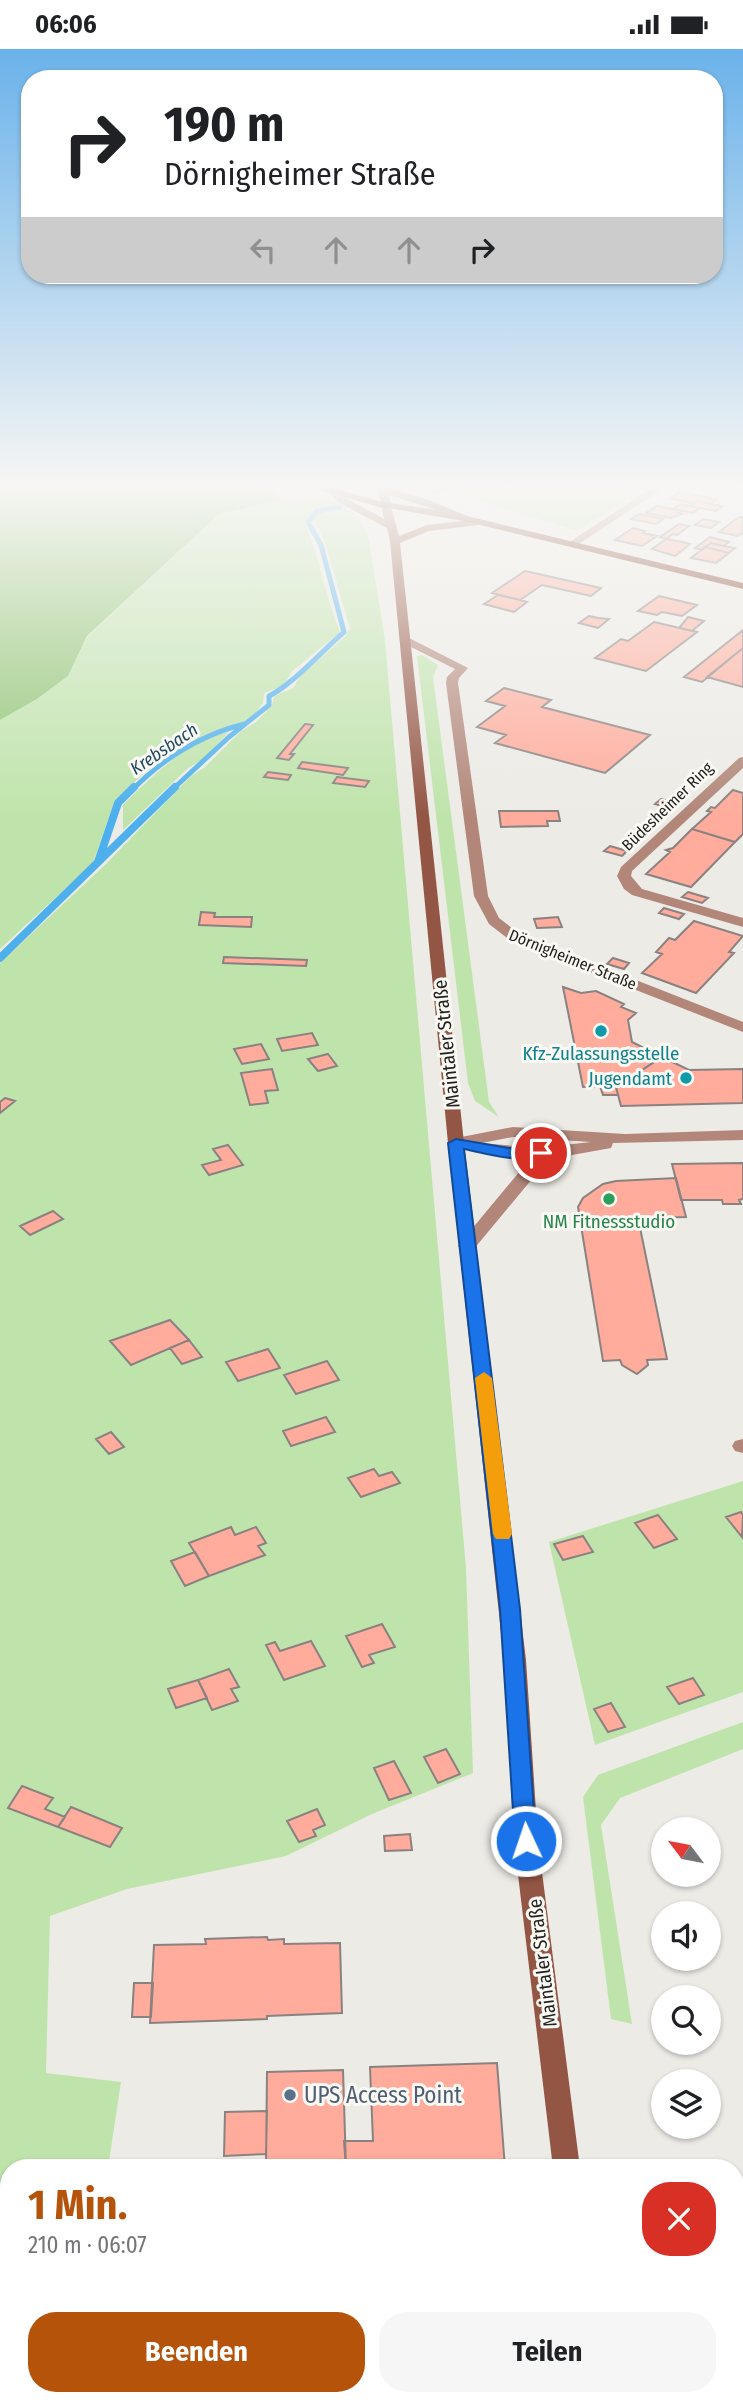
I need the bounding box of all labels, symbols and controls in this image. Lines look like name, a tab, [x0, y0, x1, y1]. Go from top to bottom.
text: 06:06	[35, 9, 97, 40]
text: 190 m	[164, 95, 284, 154]
icon: right	[49, 98, 140, 189]
text: Dörnigheimer Straße	[164, 155, 436, 193]
icon: left	[244, 231, 282, 269]
icon: ahead	[317, 231, 355, 269]
icon: ahead	[390, 231, 428, 269]
icon: right	[463, 231, 501, 269]
water label: Krebsbach	[126, 718, 202, 780]
street label: Büdesheimer Ring	[618, 758, 717, 855]
street label: Dörnigheimer Straße	[506, 925, 639, 994]
street label: Maintaler Straße	[428, 979, 465, 1109]
marker: Kfz-Zulassungsstelle	[593, 1023, 609, 1039]
place label: Kfz-Zulassungsstelle	[523, 1042, 679, 1065]
place label: Jugendamt	[589, 1067, 673, 1090]
marker: Jugendamt	[678, 1070, 694, 1086]
pin	[511, 1123, 571, 1183]
icon: arrive	[522, 1134, 560, 1172]
marker: NM Fitnessstudio	[601, 1191, 617, 1207]
place label: NM Fitnessstudio	[543, 1210, 675, 1233]
position arrow	[489, 1804, 563, 1878]
north arrow	[651, 1817, 721, 1887]
map controls	[651, 1817, 721, 2139]
street label: Maintaler Straße	[523, 1898, 562, 2028]
button: sound	[651, 1901, 721, 1971]
button: search	[651, 1985, 721, 2055]
button: layers	[651, 2069, 721, 2139]
place label: UPS Access Point	[304, 2081, 462, 2109]
marker: UPS Access Point	[282, 2087, 298, 2103]
text: 1 Min.	[28, 2180, 127, 2230]
button: close	[642, 2182, 716, 2256]
text: 210 m · 06:07	[28, 2231, 147, 2259]
button: Beenden	[28, 2312, 365, 2392]
button: Teilen	[379, 2312, 716, 2392]

